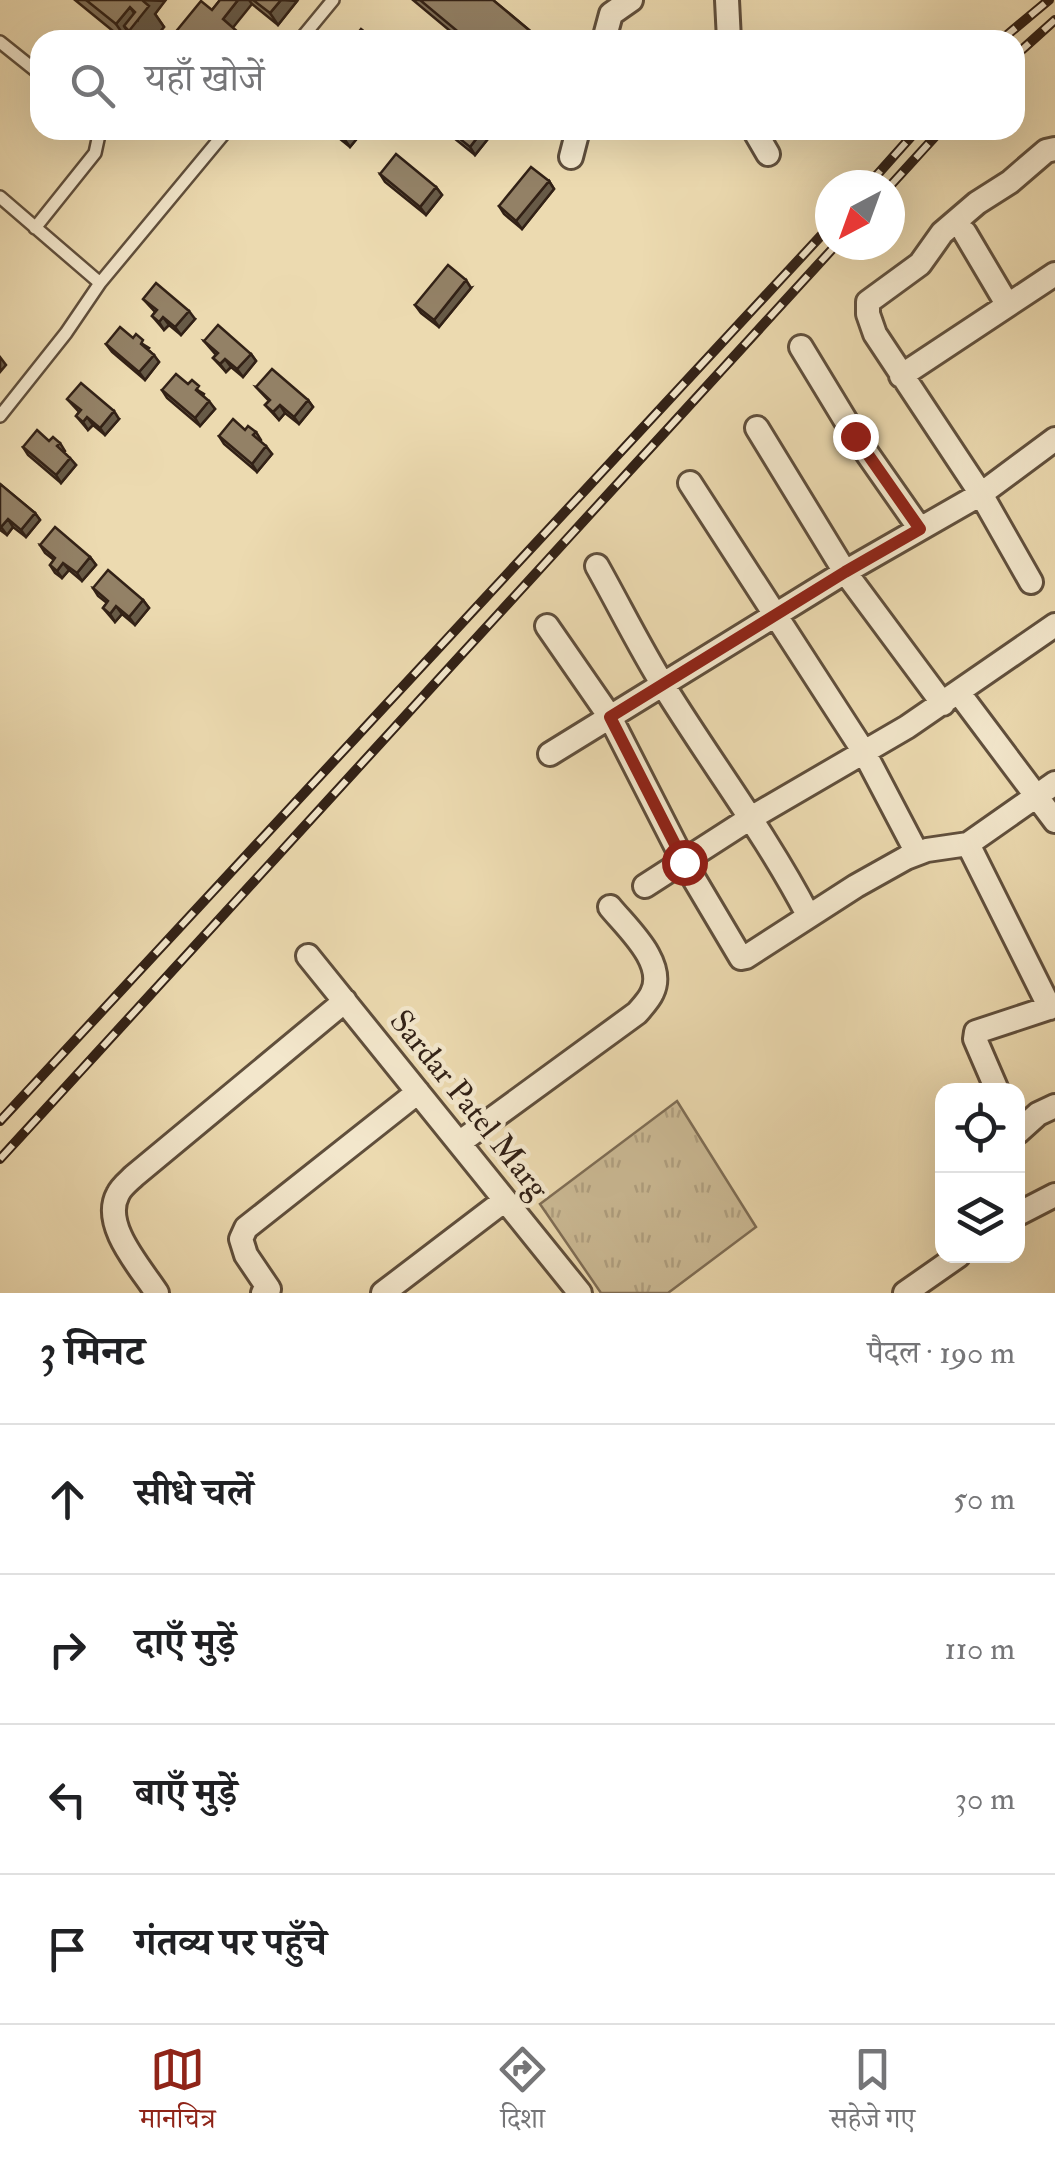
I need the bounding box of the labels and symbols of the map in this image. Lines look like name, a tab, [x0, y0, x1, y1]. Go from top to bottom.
north arrow	[815, 170, 905, 260]
route end	[833, 414, 879, 460]
route start	[662, 840, 708, 886]
street label: Sardar Patel Marg	[381, 1002, 558, 1208]

